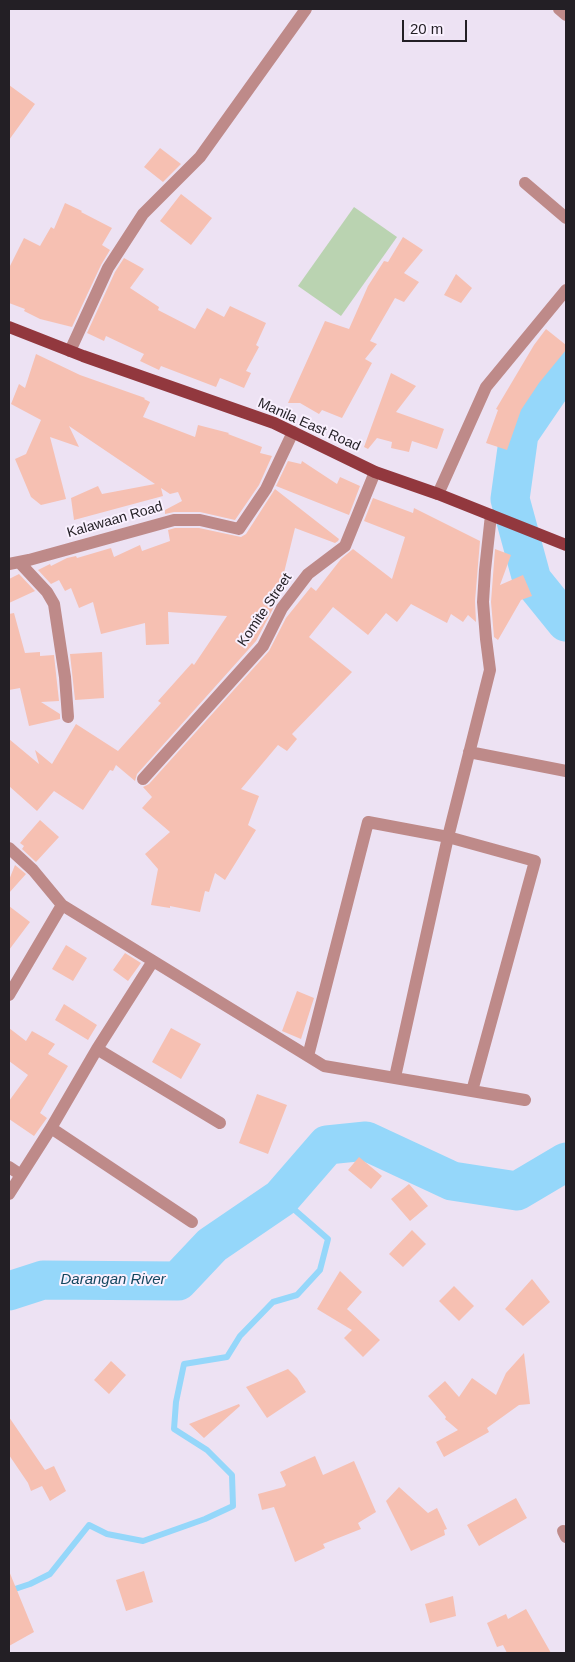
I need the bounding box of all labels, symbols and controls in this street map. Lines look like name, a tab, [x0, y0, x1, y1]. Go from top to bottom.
scale bar	[405, 10, 470, 42]
text: 20 m	[410, 20, 443, 37]
street label: Manila East Road	[255, 395, 363, 455]
street label: Kalawaan Road	[65, 498, 165, 542]
street label: Komite Street	[234, 570, 296, 650]
water label: Darangan River	[60, 1271, 166, 1289]

